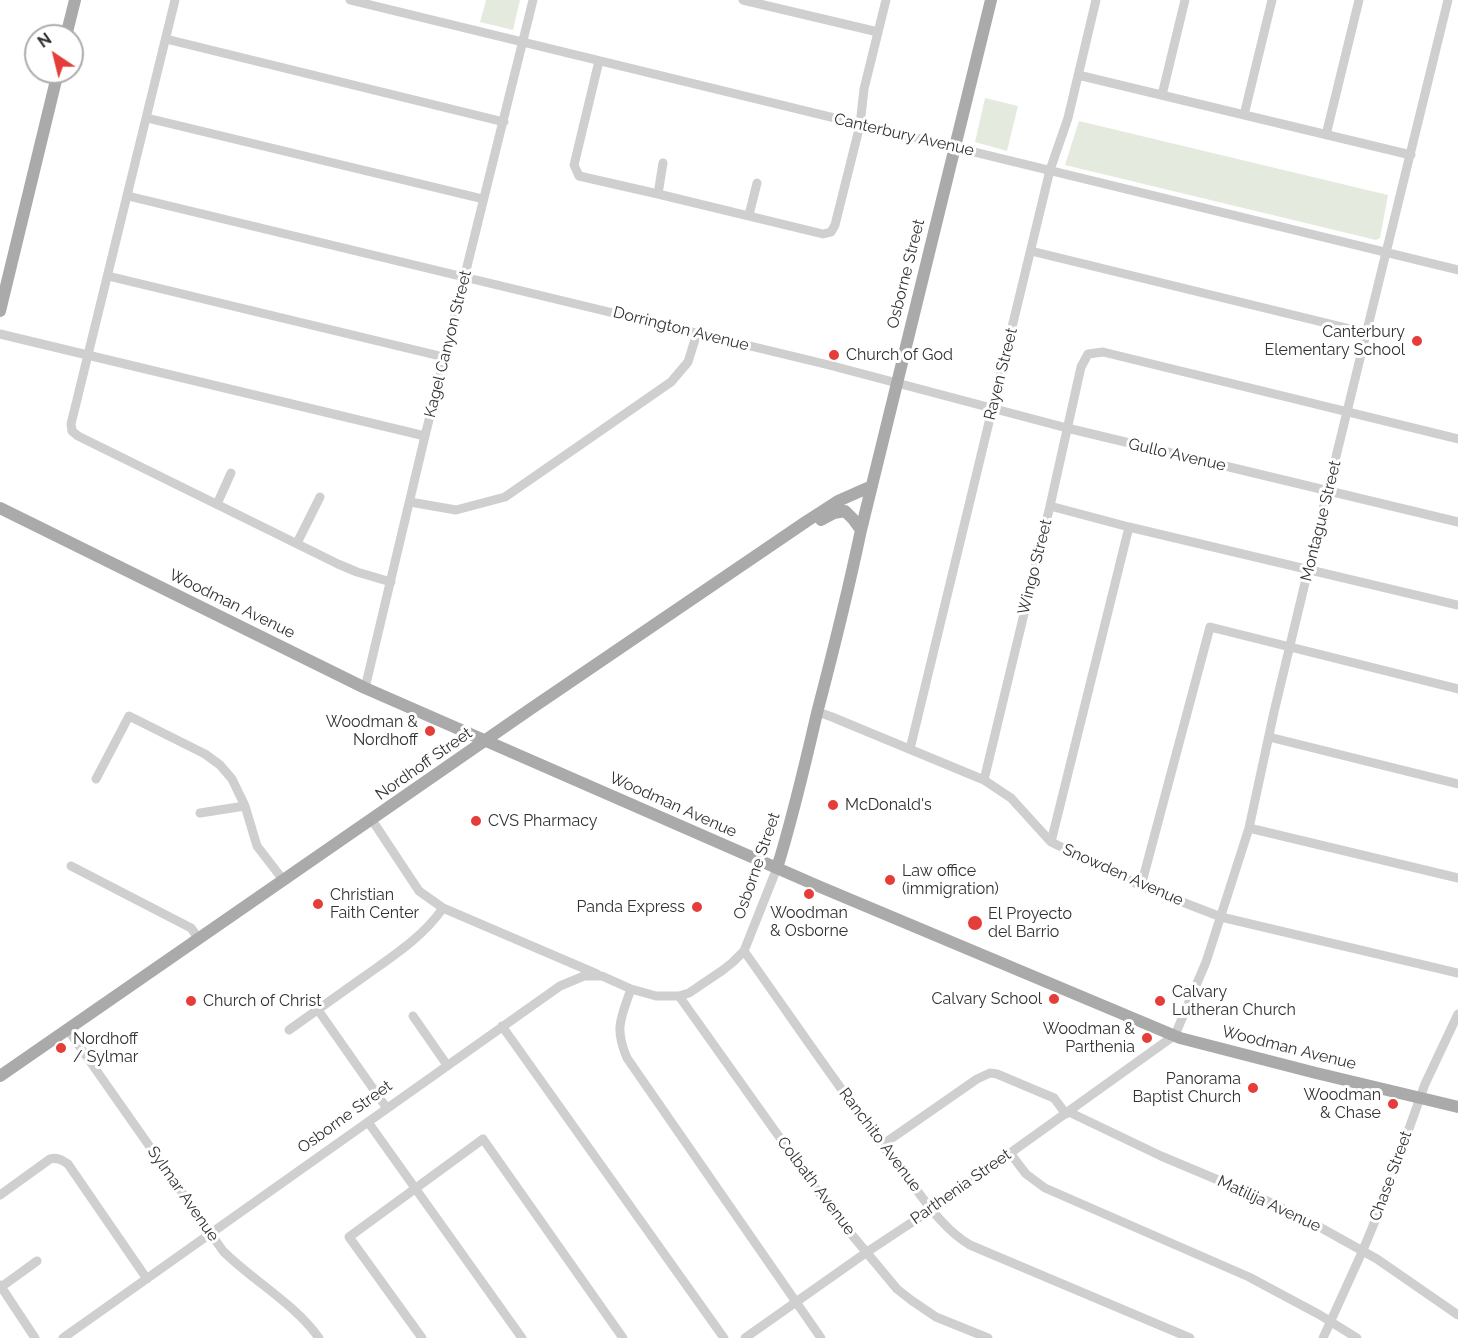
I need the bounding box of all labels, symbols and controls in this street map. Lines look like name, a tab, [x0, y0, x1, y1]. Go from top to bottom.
north arrow	[24, 24, 84, 84]
text: N	[34, 29, 55, 52]
street label: Canterbury Avenue	[832, 110, 976, 160]
street label: Osborne Street	[883, 217, 929, 331]
street label: Kagel Canyon Street	[420, 268, 476, 420]
street label: Dorrington Avenue	[611, 303, 751, 355]
place label: Canterbury Elementary School	[1265, 322, 1405, 360]
street label: Rayen Street	[980, 326, 1022, 422]
marker: Canterbury Elementary School	[1410, 334, 1424, 348]
place label: Church of God	[846, 345, 953, 365]
marker: Church of God	[827, 348, 841, 362]
street label: Gullo Avenue	[1126, 434, 1228, 476]
street label: Montague Street	[1297, 459, 1345, 583]
street label: Wingo Street	[1014, 517, 1056, 617]
street label: Woodman Avenue	[166, 565, 298, 643]
place label: Woodman & Nordhoff	[326, 712, 418, 750]
street label: Nordhoff Street	[372, 724, 476, 804]
marker: Woodman & Nordhoff	[423, 724, 437, 738]
street label: Woodman Avenue	[606, 768, 740, 842]
place label: McDonald's	[845, 795, 932, 815]
marker: McDonald's	[826, 798, 840, 812]
street label: Osborne Street	[730, 810, 784, 922]
place label: CVS Pharmacy	[488, 811, 598, 831]
marker: CVS Pharmacy	[469, 814, 483, 828]
street label: Snowden Avenue	[1060, 840, 1186, 910]
place label: Law office (immigration)	[902, 861, 999, 899]
marker: Law office (immigration)	[883, 873, 897, 887]
place label: Christian Faith Center	[330, 885, 419, 923]
marker: Woodman & Osborne	[802, 887, 816, 901]
marker: Christian Faith Center	[311, 897, 325, 911]
place label: Panda Express	[576, 897, 685, 917]
marker: Panda Express	[690, 900, 704, 914]
place label: Woodman & Osborne	[770, 903, 848, 941]
place label: El Proyecto del Barrio	[988, 904, 1072, 942]
marker: El Proyecto del Barrio	[966, 914, 984, 932]
place label: Calvary Lutheran Church	[1172, 982, 1296, 1020]
place label: Calvary School	[932, 989, 1042, 1009]
place label: Church of Christ	[203, 991, 322, 1011]
marker: Calvary School	[1047, 992, 1061, 1006]
marker: Church of Christ	[184, 994, 198, 1008]
marker: Calvary Lutheran Church	[1153, 994, 1167, 1008]
place label: Woodman & Parthenia	[1043, 1019, 1135, 1057]
street label: Woodman Avenue	[1220, 1022, 1358, 1074]
place label: Nordhoff / Sylmar	[73, 1029, 138, 1067]
marker: Woodman & Parthenia	[1140, 1031, 1154, 1045]
marker: Nordhoff / Sylmar	[54, 1041, 68, 1055]
place label: Panorama Baptist Church	[1133, 1069, 1241, 1107]
street label: Osborne Street	[294, 1076, 396, 1158]
marker: Panorama Baptist Church	[1246, 1081, 1260, 1095]
street label: Ranchito Avenue	[835, 1084, 925, 1196]
place label: Woodman & Chase	[1304, 1085, 1381, 1123]
marker: Woodman & Chase	[1386, 1097, 1400, 1111]
street label: Chase Street	[1366, 1128, 1416, 1224]
street label: Colbath Avenue	[773, 1133, 859, 1239]
street label: Sylmar Avenue	[143, 1143, 223, 1245]
street label: Parthenia Street	[907, 1145, 1015, 1229]
street label: Matilija Avenue	[1214, 1172, 1324, 1236]

